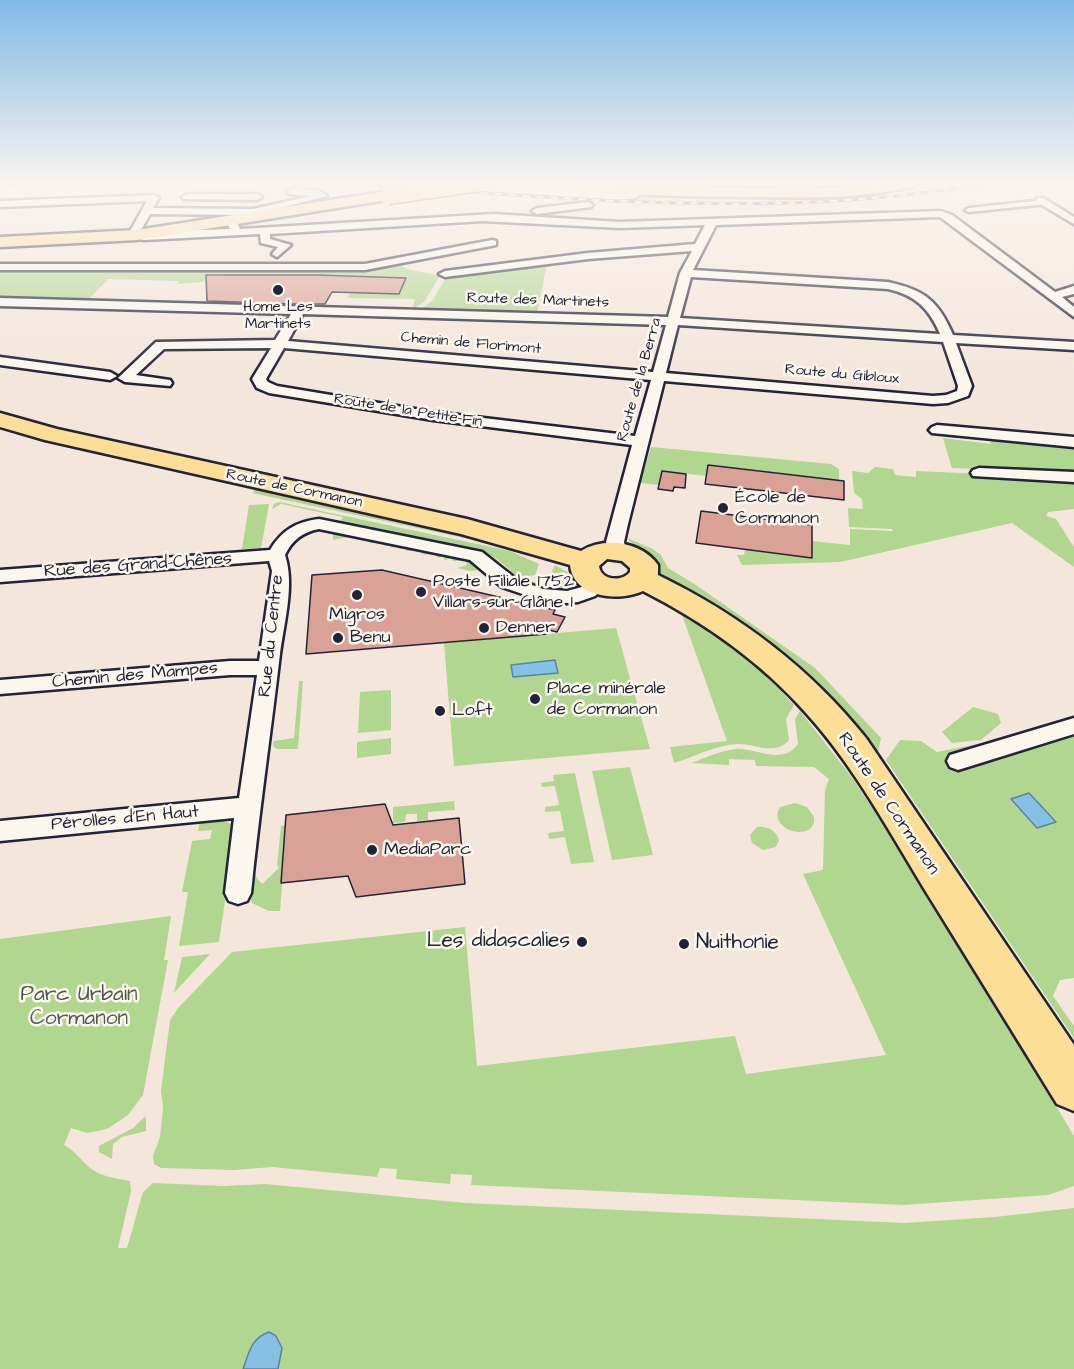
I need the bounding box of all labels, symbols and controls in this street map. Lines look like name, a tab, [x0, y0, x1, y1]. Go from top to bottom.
marker: Home Les Martinets	[271, 283, 285, 297]
street label: Route des Martinets	[467, 290, 609, 312]
place label: Home Les Martinets	[243, 299, 313, 334]
street label: Route de la Berra	[614, 316, 666, 444]
street label: Chemin de Florimont	[400, 329, 542, 359]
street label: Route du Gibloux	[784, 361, 900, 389]
street label: Route de la Petite-Fin	[333, 390, 483, 432]
street label: Route de Cormanon	[224, 466, 364, 512]
place label: École de Cormanon	[735, 487, 819, 530]
marker: École de Cormanon	[716, 501, 730, 515]
street label: Rue des Grand-Chênes	[43, 549, 233, 583]
place label: Poste Filiale 1752 Villars-sur-Glâne 1	[433, 571, 574, 614]
street label: Rue du Centre	[255, 574, 289, 698]
marker: Poste Filiale 1752 Villars-sur-Glâne 1	[414, 585, 428, 599]
marker: Migros	[350, 588, 364, 602]
place label: Migros	[329, 604, 385, 626]
place label: Denner	[496, 617, 555, 639]
marker: Denner	[477, 621, 491, 635]
place label: Benu	[350, 627, 391, 649]
marker: Benu	[331, 631, 345, 645]
street label: Chemin des Mampes	[51, 658, 219, 694]
place label: Place minérale de Cormanon	[547, 678, 666, 720]
marker: Place minérale de Cormanon	[528, 692, 542, 706]
place label: Loft	[452, 700, 493, 722]
marker: Loft	[433, 704, 447, 718]
street label: Route de Cormanon	[832, 729, 944, 879]
street label: Pérolles d'En Haut	[50, 802, 200, 836]
place label: MediaParc	[384, 839, 472, 861]
marker: MediaParc	[365, 843, 379, 857]
place label: Les didascalies	[427, 929, 570, 955]
place label: Nuithonie	[696, 931, 779, 957]
marker: Les didascalies	[575, 935, 589, 949]
marker: Nuithonie	[677, 937, 691, 951]
park label: Parc Urbain Cormanon	[21, 983, 137, 1033]

